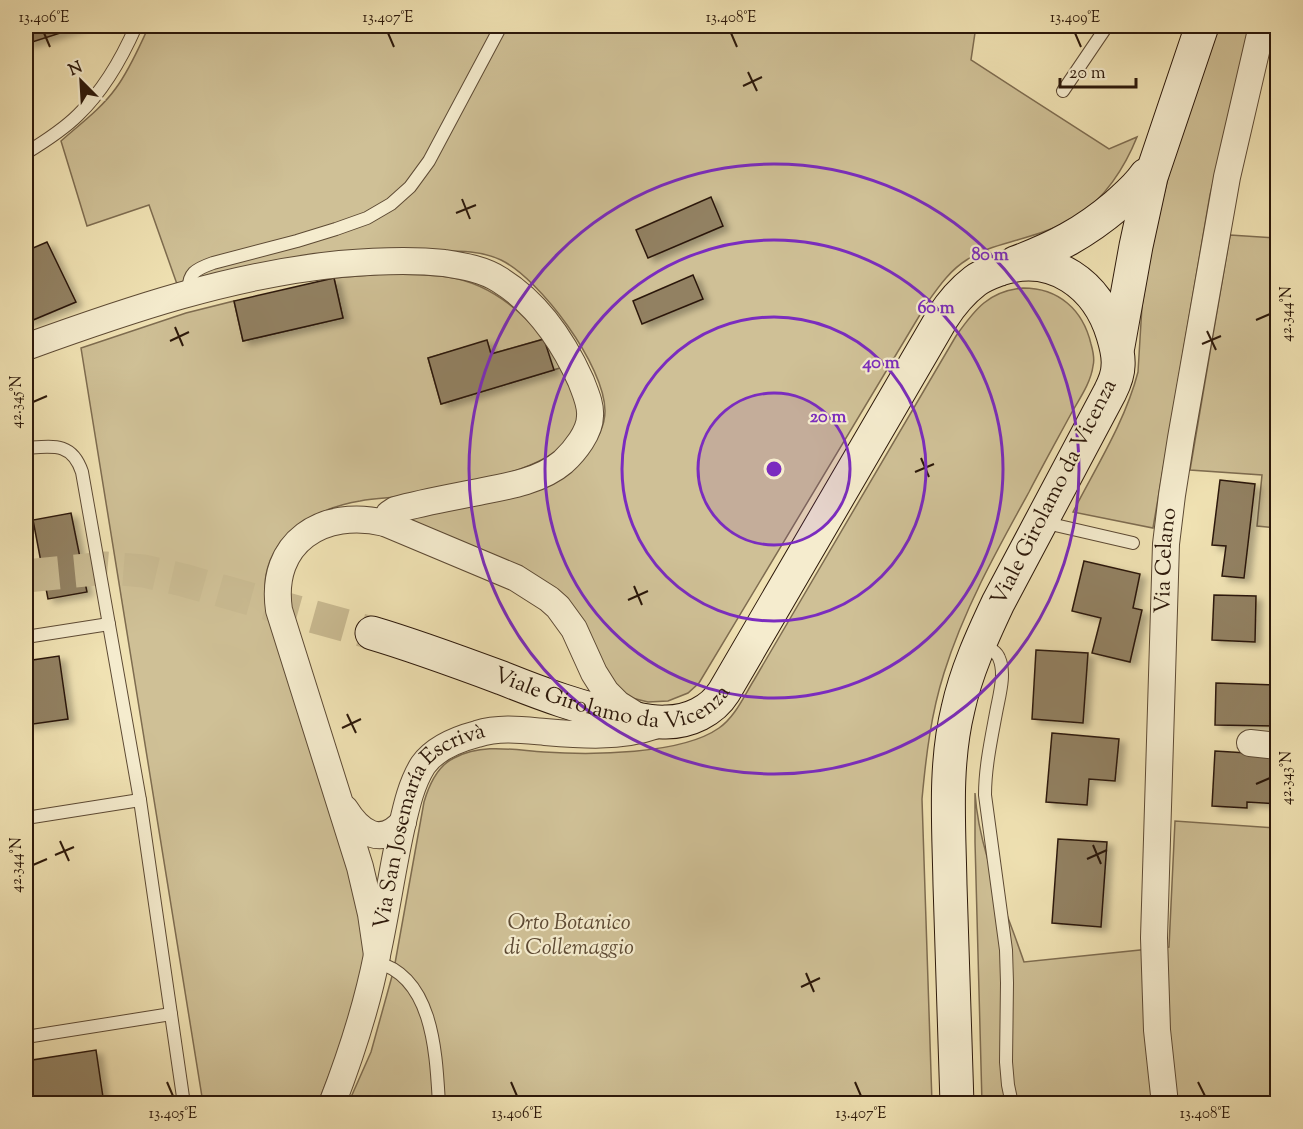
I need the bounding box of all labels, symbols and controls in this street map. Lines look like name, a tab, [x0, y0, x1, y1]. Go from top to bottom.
text: 13.406°E	[19, 8, 69, 29]
text: 13.407°E	[363, 8, 413, 29]
text: 13.408°E	[706, 8, 756, 29]
text: 13.409°E	[1050, 8, 1100, 29]
north arrow	[51, 51, 111, 111]
scale bar	[1060, 51, 1136, 89]
text: N	[65, 56, 87, 83]
text: 20 m	[1069, 61, 1106, 87]
text: 80 m	[971, 243, 1009, 269]
text: 42.344°N	[1277, 286, 1298, 342]
text: 60 m	[917, 296, 955, 322]
text: 40 m	[861, 351, 900, 377]
street label: Viale Girolamo da Vicenza	[984, 374, 1126, 612]
text: 42.345°N	[7, 375, 28, 428]
text: 20 m	[810, 405, 846, 431]
centre of rings	[764, 459, 784, 479]
street label: Via Celano	[1148, 506, 1186, 614]
street label: Viale Girolamo da Vicenza	[482, 657, 734, 693]
text: Viale Girolamo da Vicenza	[489, 660, 740, 738]
street label: Via San Josemaría Escrivà	[367, 716, 489, 932]
text: 42.343°N	[1277, 751, 1298, 805]
text: 42.344°N	[7, 837, 28, 893]
park label: Orto Botanico di Collemaggio	[504, 908, 634, 965]
text: 13.405°E	[149, 1104, 197, 1125]
text: 13.406°E	[492, 1104, 542, 1125]
text: 13.407°E	[836, 1104, 886, 1125]
text: 13.408°E	[1180, 1104, 1230, 1125]

